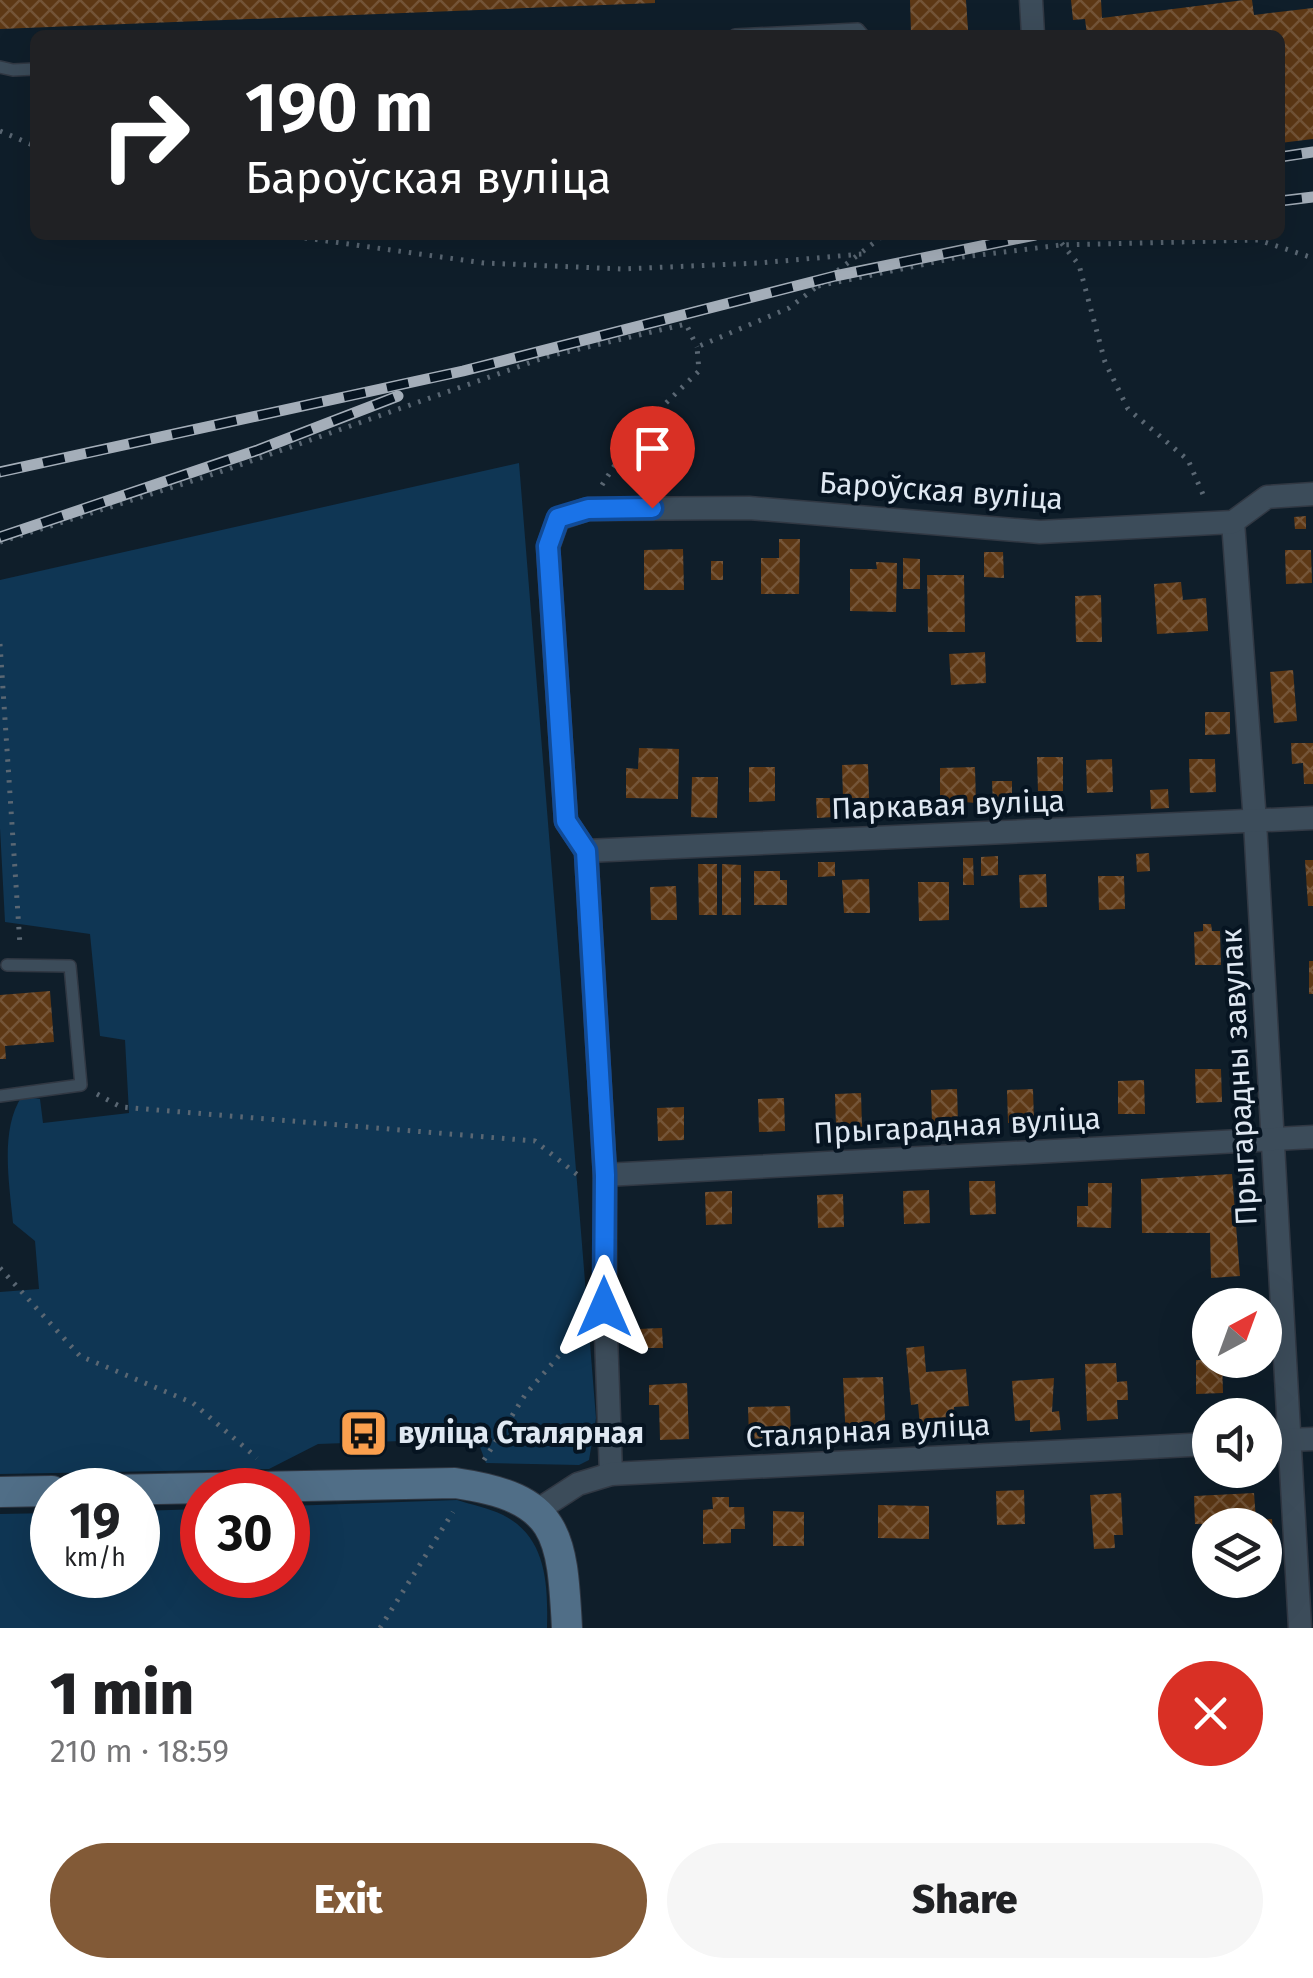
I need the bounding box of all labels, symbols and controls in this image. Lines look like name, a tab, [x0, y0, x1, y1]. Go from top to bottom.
text: 190 m	[245, 66, 433, 150]
icon: right	[80, 70, 210, 200]
text: Бароўская вуліца	[245, 151, 612, 205]
pin	[610, 406, 695, 509]
icon: arrive	[625, 421, 680, 476]
street label: Бароўская вуліца	[818, 465, 1064, 517]
street label: Паркавая вуліца	[831, 783, 1065, 827]
street label: Прыгарадны завулак	[1213, 927, 1265, 1227]
street label: Прыгарадная вуліца	[812, 1100, 1102, 1152]
position arrow	[552, 1255, 656, 1359]
north arrow	[1192, 1288, 1282, 1378]
map controls	[1192, 1288, 1282, 1598]
button: sound	[1192, 1398, 1282, 1488]
bus stop icon: вуліца Сталярная	[337, 1407, 389, 1459]
street label: Сталярная вуліца	[745, 1407, 991, 1455]
place label: вуліца Сталярная	[398, 1415, 644, 1451]
speed limit sign: 30	[180, 1468, 310, 1598]
text: 19	[69, 1491, 121, 1551]
button: layers	[1192, 1508, 1282, 1598]
text: km/h	[64, 1543, 126, 1573]
text: 1 min	[50, 1658, 194, 1730]
button: close	[1158, 1661, 1263, 1766]
text: 210 m · 18:59	[50, 1732, 229, 1770]
button: Exit	[50, 1843, 647, 1958]
button: Share	[667, 1843, 1263, 1958]

